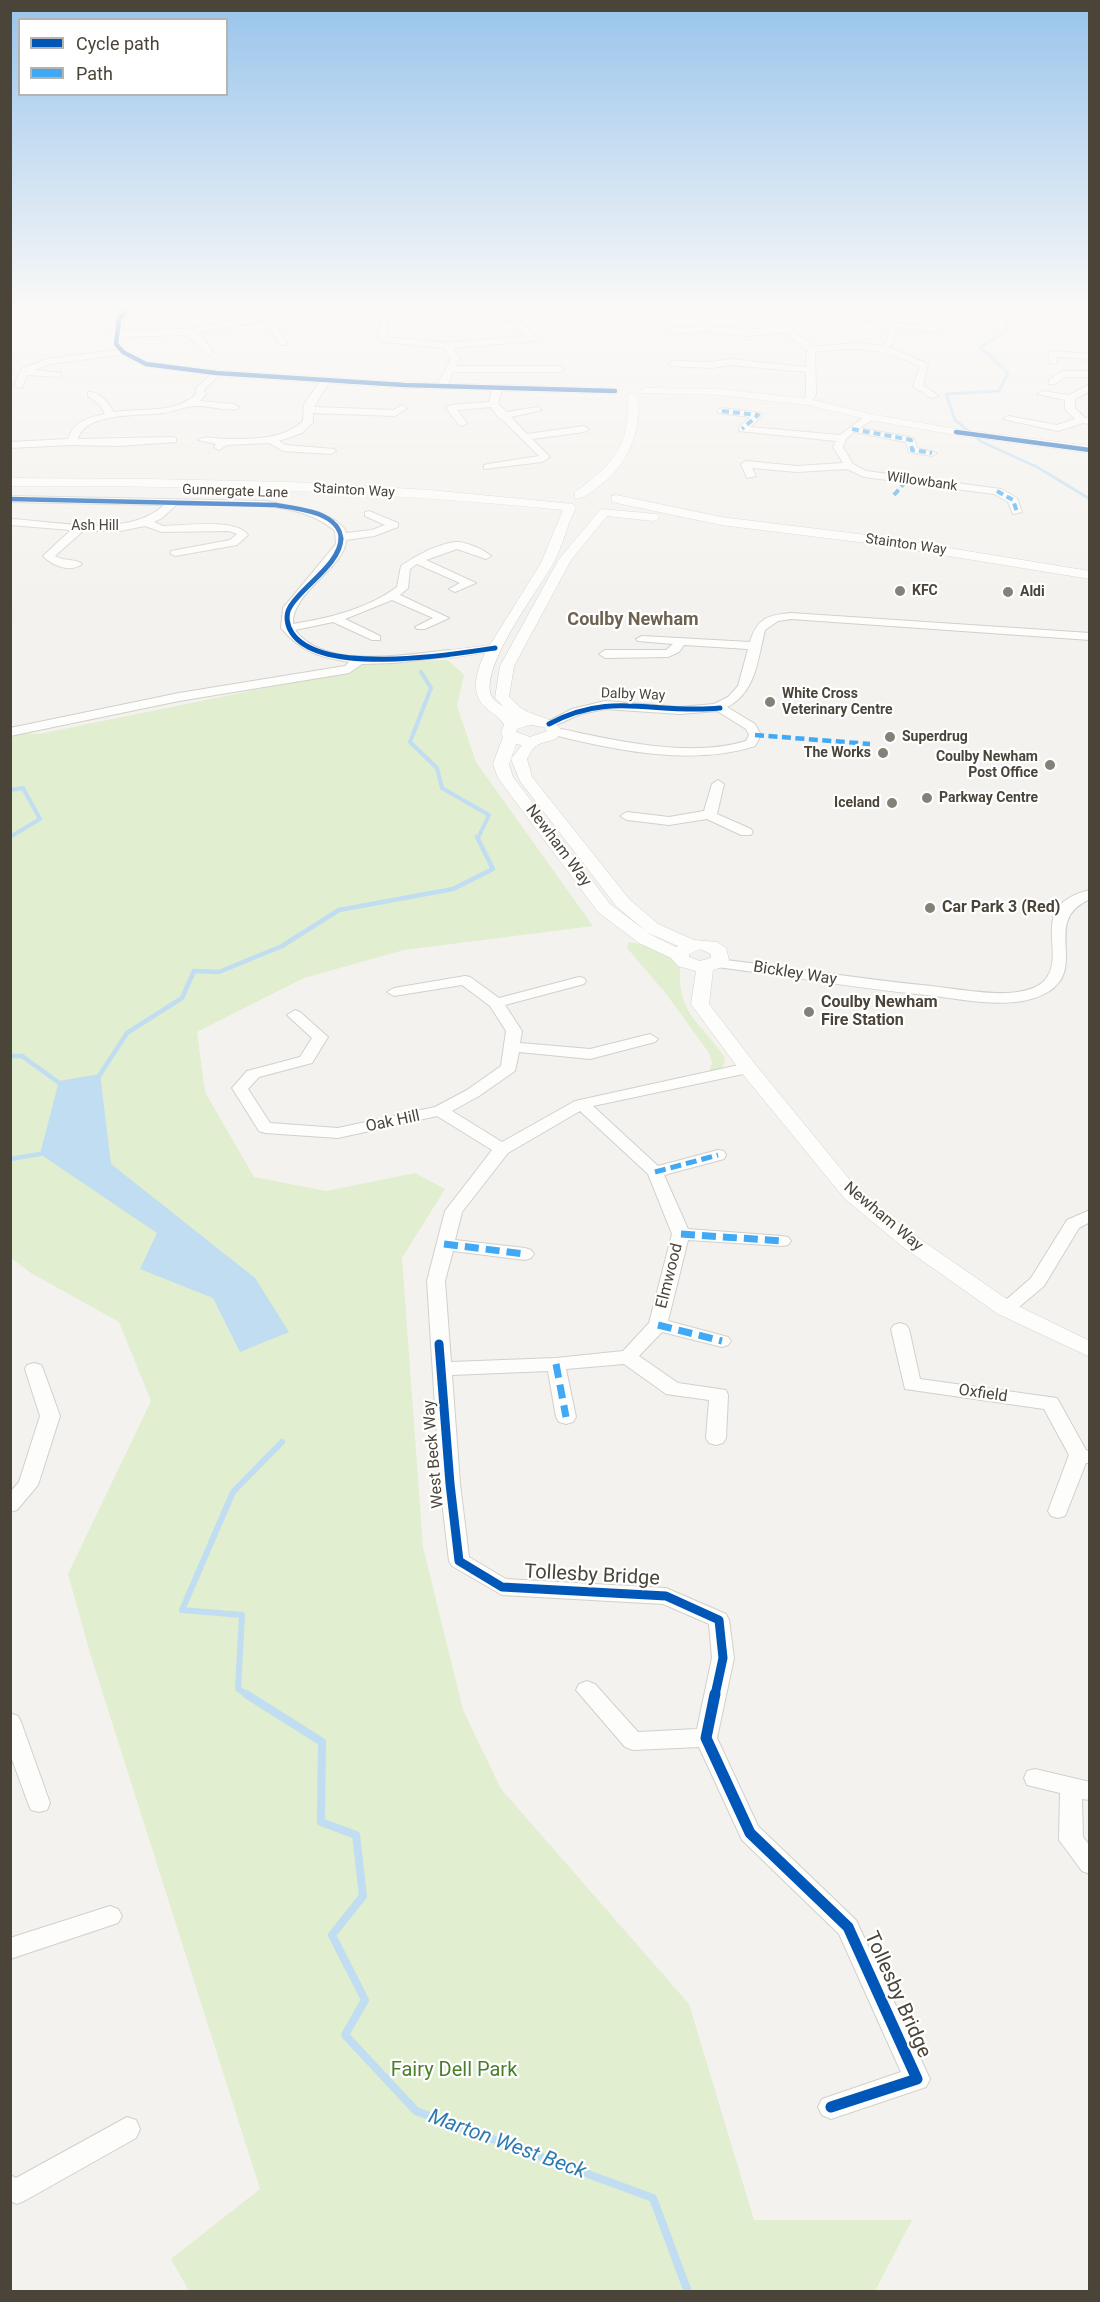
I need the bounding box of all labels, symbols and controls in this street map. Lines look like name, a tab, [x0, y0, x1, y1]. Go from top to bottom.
legend	[18, 18, 228, 96]
text: Cycle path	[76, 33, 160, 54]
text: Path	[76, 63, 113, 84]
street label: Willowbank	[885, 469, 959, 495]
street label: Stainton Way	[313, 480, 395, 502]
street label: Gunnergate Lane	[182, 482, 288, 502]
street label: Ash Hill	[71, 518, 119, 534]
street label: Stainton Way	[864, 531, 948, 559]
place label: KFC	[912, 583, 938, 599]
marker: KFC	[893, 584, 907, 598]
place label: Aldi	[1020, 584, 1045, 600]
marker: Aldi	[1001, 585, 1015, 599]
district label: Coulby Newham	[567, 609, 699, 631]
street label: Dalby Way	[601, 685, 665, 705]
place label: White Cross Veterinary Centre	[782, 686, 893, 718]
marker: White Cross Veterinary Centre	[763, 695, 777, 709]
place label: Superdrug	[902, 729, 968, 745]
marker: Superdrug	[883, 730, 897, 744]
place label: The Works	[804, 745, 871, 761]
marker: The Works	[876, 746, 890, 760]
place label: Coulby Newham Post Office	[936, 749, 1038, 782]
marker: Coulby Newham Post Office	[1043, 758, 1057, 772]
place label: Parkway Centre	[939, 790, 1038, 806]
marker: Parkway Centre	[920, 791, 934, 805]
place label: Iceland	[834, 795, 880, 811]
marker: Iceland	[885, 796, 899, 810]
street label: Newham Way	[521, 801, 595, 891]
place label: Car Park 3 (Red)	[942, 898, 1060, 918]
marker: Car Park 3 (Red)	[923, 901, 937, 915]
street label: Bickley Way	[752, 958, 838, 990]
place label: Coulby Newham Fire Station	[821, 993, 938, 1031]
marker: Coulby Newham Fire Station	[802, 1005, 816, 1019]
street label: Oak Hill	[364, 1107, 422, 1137]
street label: Newham Way	[839, 1178, 927, 1256]
street label: Elmwood	[653, 1242, 687, 1310]
street label: Oxfield	[957, 1381, 1009, 1407]
street label: West Beck Way	[420, 1399, 448, 1509]
street label: Tollesby Bridge	[524, 1560, 660, 1592]
street label: Tollesby Bridge	[858, 1928, 936, 2062]
park label: Fairy Dell Park	[391, 2059, 517, 2083]
water label: Marton West Beck	[425, 2105, 589, 2185]

